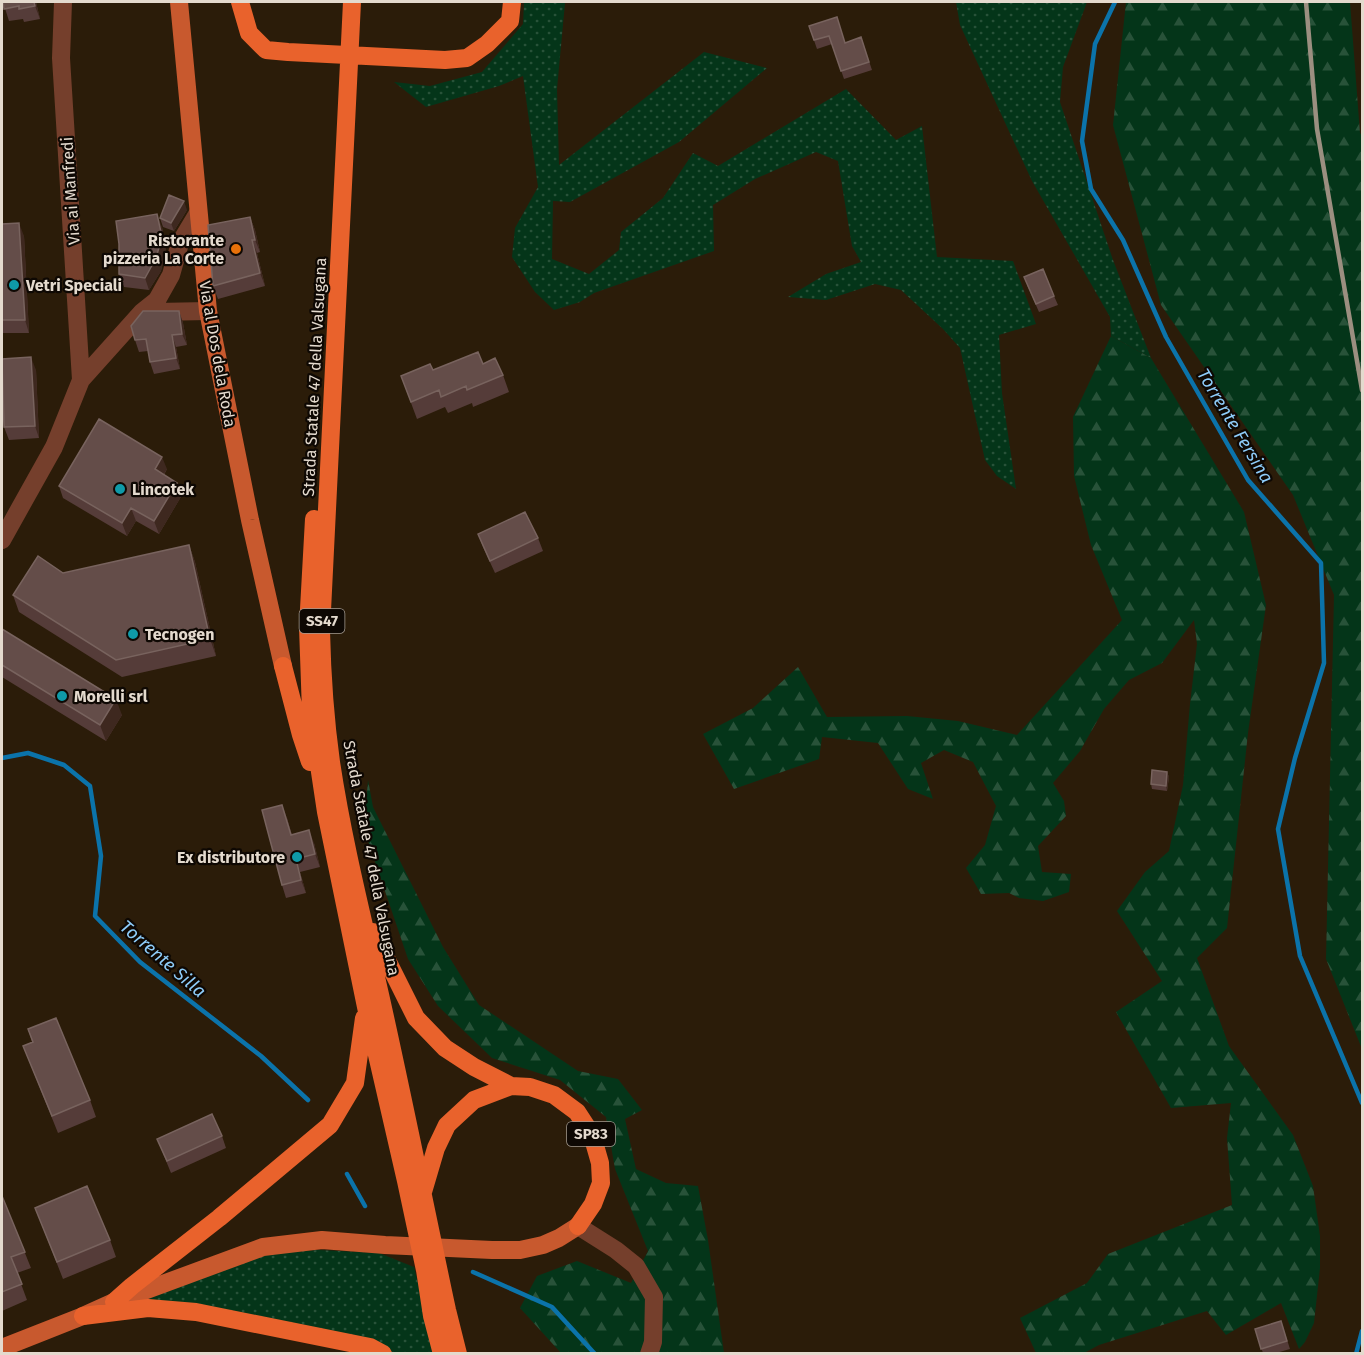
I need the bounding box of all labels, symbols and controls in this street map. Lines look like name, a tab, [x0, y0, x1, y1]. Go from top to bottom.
street label: Via ai Manfredi	[57, 136, 84, 246]
place label: Ristorante pizzeria La Corte	[103, 231, 224, 268]
marker: Ristorante pizzeria La Corte	[229, 242, 243, 256]
street label: Strada Statale 47 della Valsugana	[299, 257, 330, 497]
place label: Vetri Speciali	[25, 276, 122, 295]
marker: Vetri Speciali	[7, 278, 21, 292]
street label: Via al Dos dela Roda	[195, 280, 240, 429]
water label: Torrente Fersina	[1192, 365, 1278, 487]
place label: Lincotek	[132, 480, 194, 499]
marker: Lincotek	[113, 482, 127, 496]
road number: SS47	[300, 609, 344, 633]
place label: Tecnogen	[145, 625, 214, 644]
marker: Tecnogen	[126, 627, 140, 641]
place label: Morelli srl	[74, 687, 148, 706]
marker: Morelli srl	[55, 689, 69, 703]
street label: Strada Statale 47 della Valsugana	[339, 739, 404, 977]
place label: Ex distributore	[177, 848, 285, 867]
marker: Ex distributore	[290, 850, 304, 864]
water label: Torrente Silla	[115, 916, 211, 1002]
road number: SP83	[567, 1122, 615, 1146]

